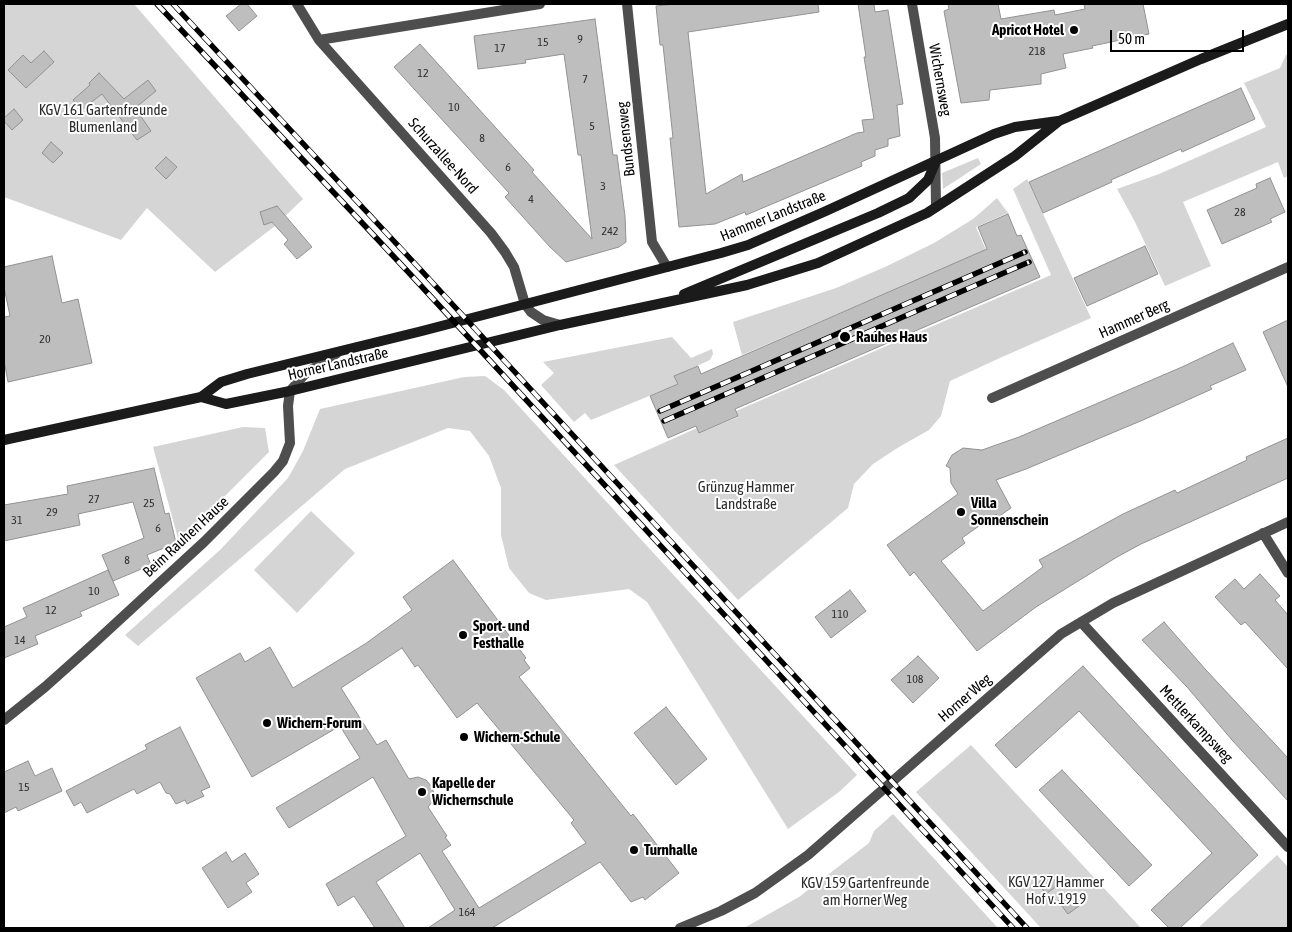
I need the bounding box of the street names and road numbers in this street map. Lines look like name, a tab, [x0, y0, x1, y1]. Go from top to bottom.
street label: Wichernsweg	[925, 42, 955, 118]
street label: Bundsensweg	[613, 101, 639, 177]
street label: Schurzallee-Nord	[404, 114, 482, 198]
street label: Hammer Landstraße	[718, 187, 828, 245]
street label: Hammer Berg	[1096, 296, 1172, 342]
street label: Horner Landstraße	[286, 344, 390, 384]
street label: Beim Rauhen Hause	[139, 493, 233, 581]
street label: Horner Weg	[935, 670, 995, 726]
street label: Mettlerkampsweg	[1156, 682, 1236, 766]

